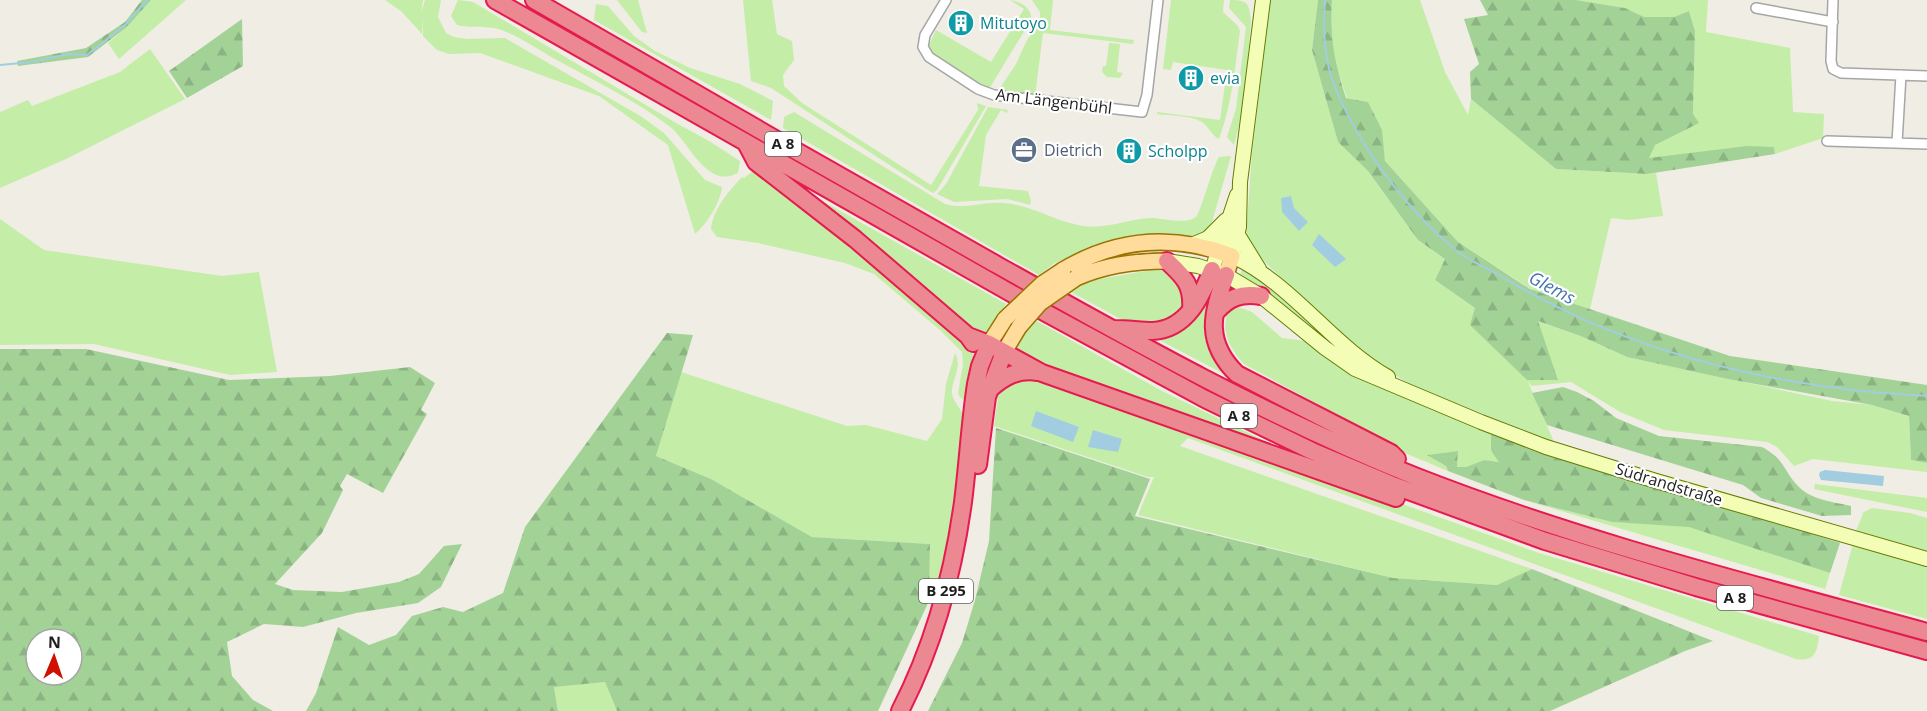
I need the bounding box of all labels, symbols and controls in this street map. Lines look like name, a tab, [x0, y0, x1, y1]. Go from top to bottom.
building icon: Mitutoyo	[946, 8, 976, 38]
place label: Mitutoyo	[980, 12, 1047, 34]
building icon: evia	[1176, 63, 1206, 93]
place label: evia	[1210, 67, 1240, 89]
street label: Am Längenbühl	[995, 83, 1113, 119]
road number: A 8	[765, 132, 801, 156]
office icon: Dietrich	[1009, 135, 1039, 165]
building icon: Scholpp	[1114, 136, 1144, 166]
place label: Dietrich	[1044, 139, 1102, 161]
place label: Scholpp	[1148, 140, 1208, 162]
water label: Glems	[1525, 265, 1580, 309]
road number: A 8	[1221, 404, 1257, 428]
street label: Südrandstraße	[1613, 457, 1725, 511]
road number: B 295	[919, 579, 973, 603]
road number: A 8	[1717, 586, 1753, 610]
north arrow	[24, 627, 84, 687]
text: N	[48, 631, 61, 653]

